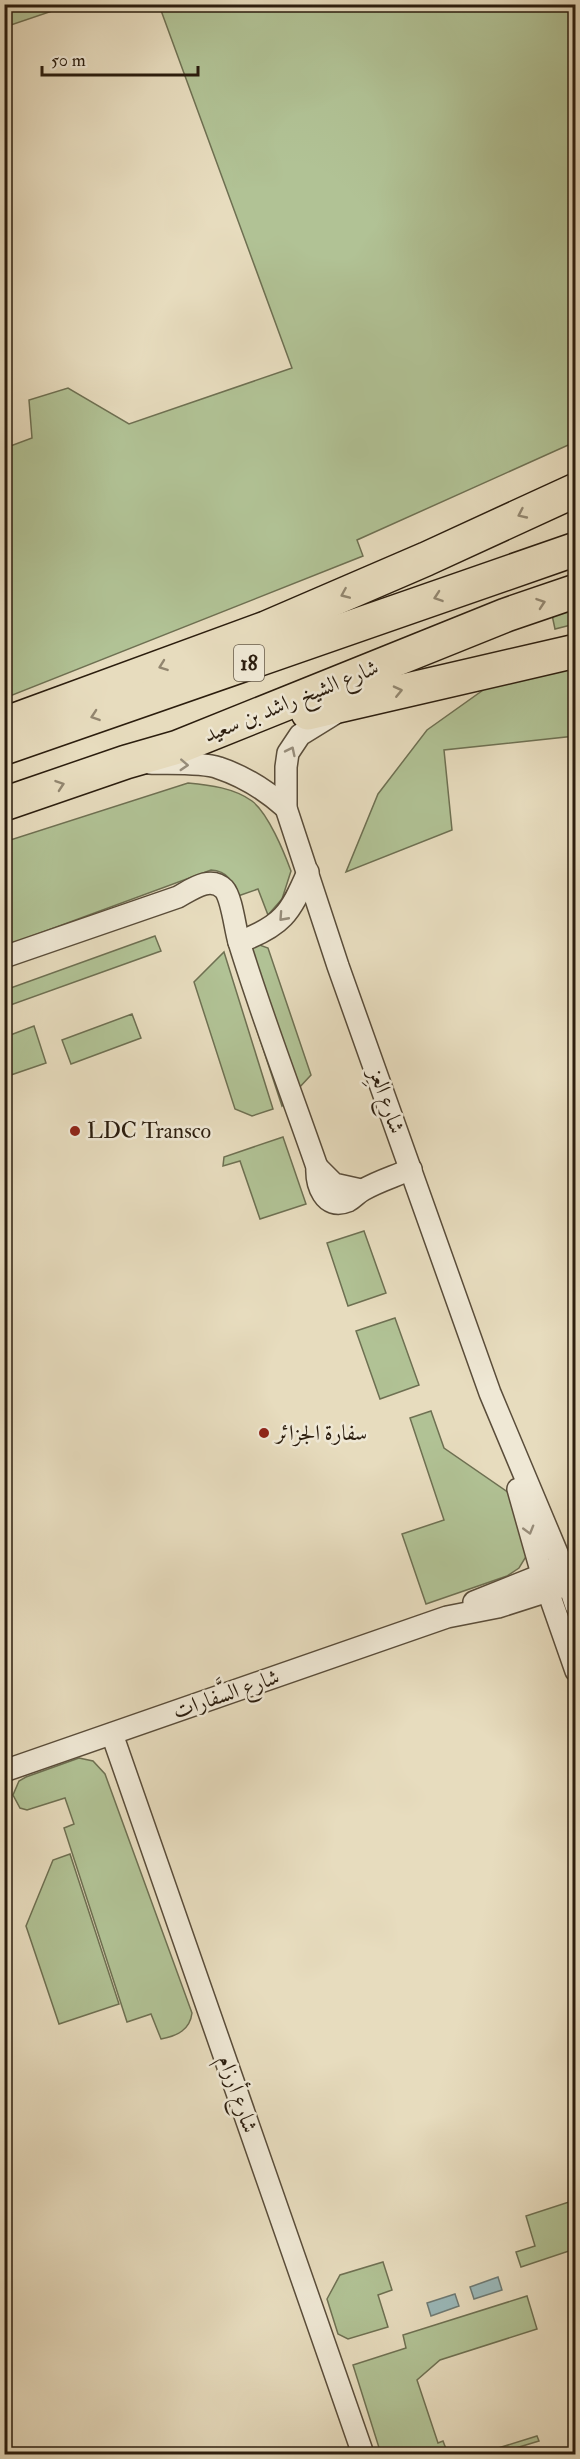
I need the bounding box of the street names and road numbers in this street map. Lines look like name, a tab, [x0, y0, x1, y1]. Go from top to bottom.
road number: 18	[234, 645, 264, 681]
street label: شارع الشيخ راشد بن سعيد	[199, 653, 385, 754]
street label: شارع العِز	[358, 1063, 411, 1139]
street label: شارع السَّفارات	[167, 1658, 284, 1729]
street label: شارع أرزام	[207, 2051, 266, 2138]

